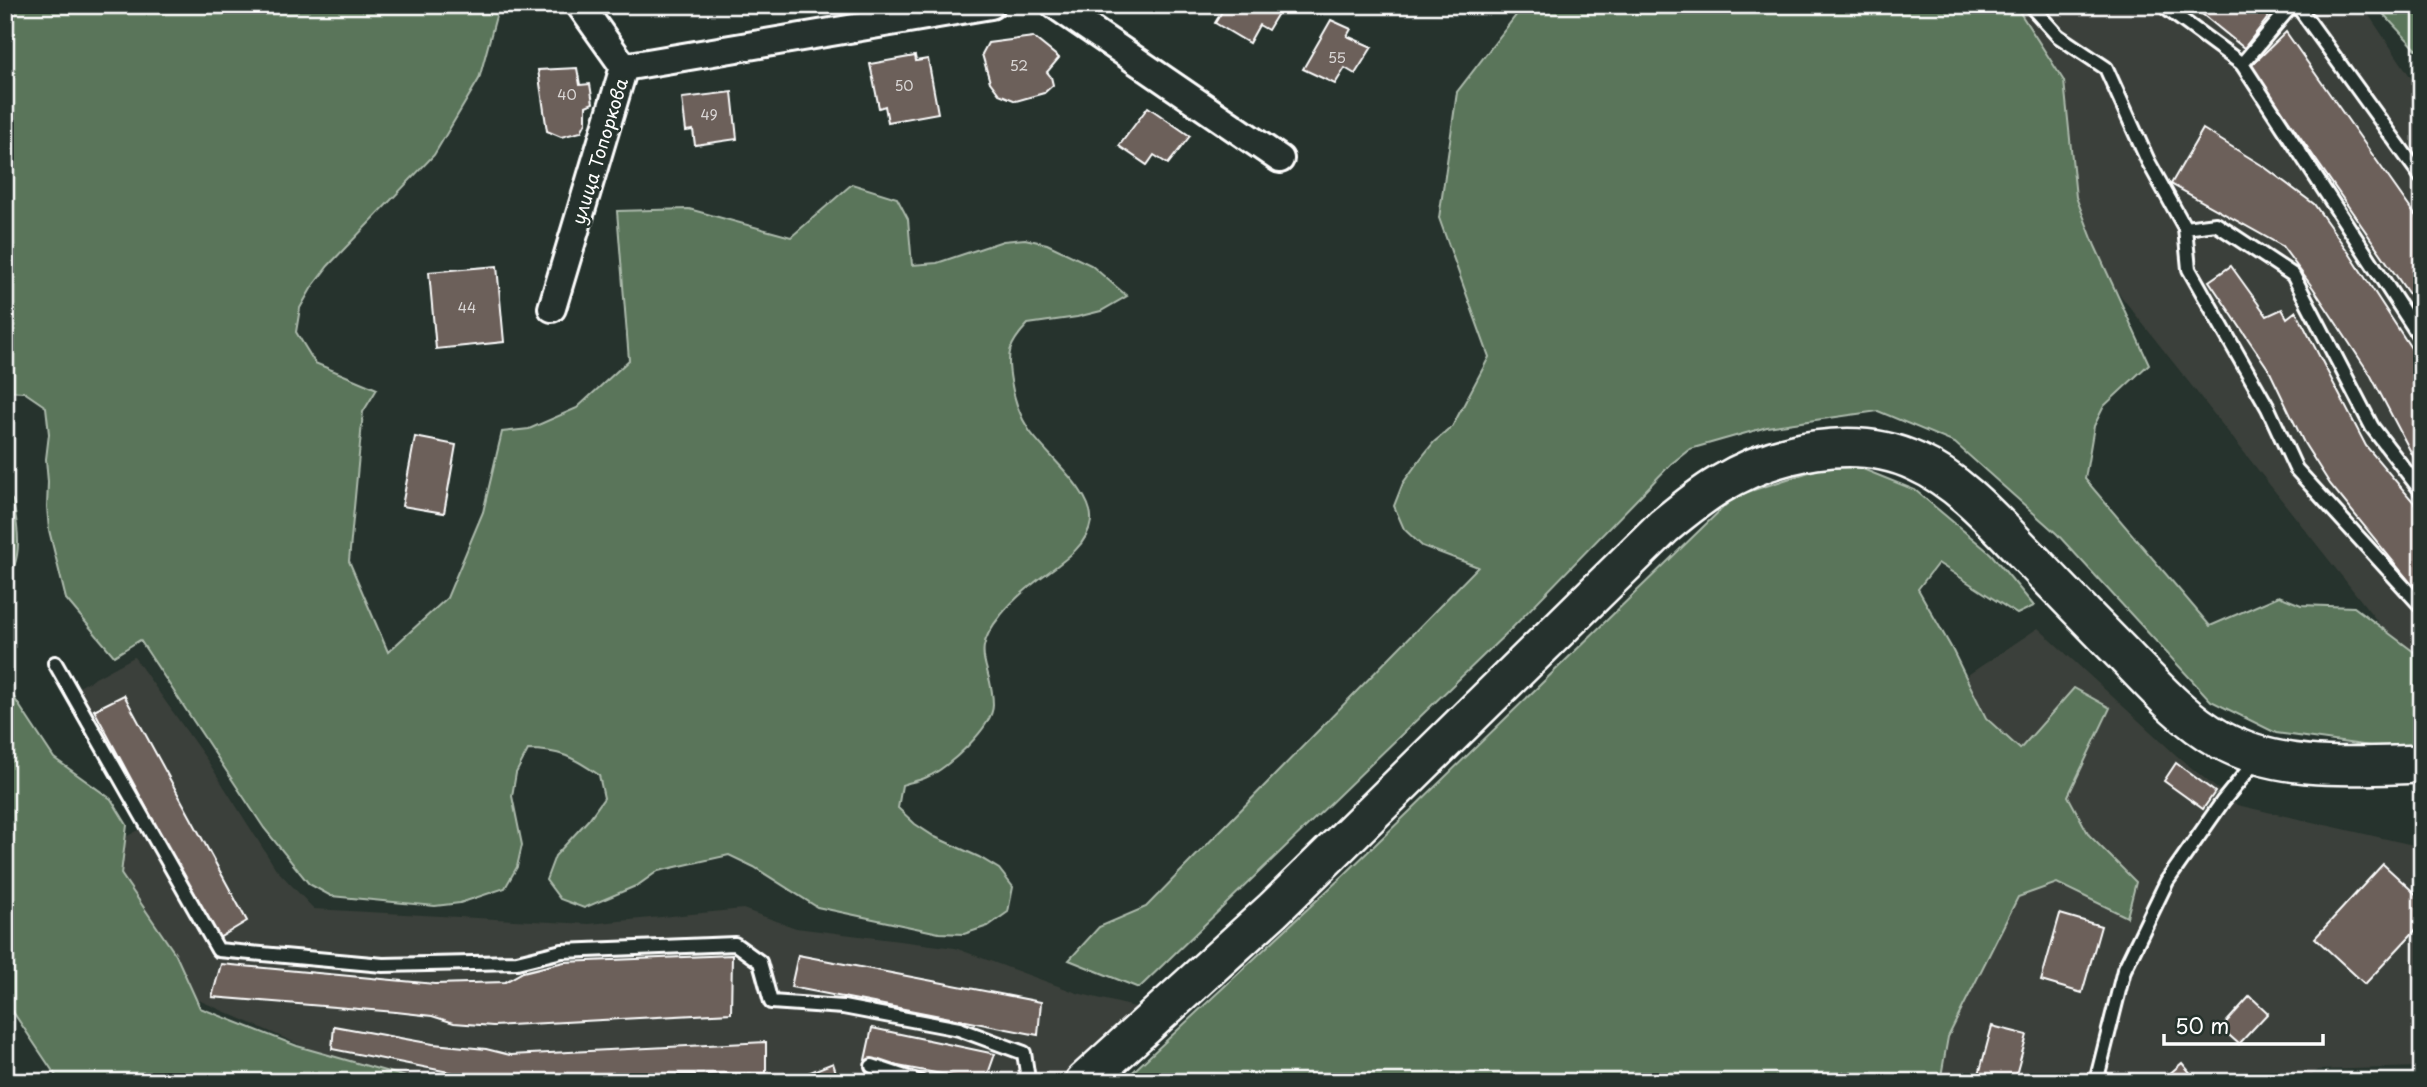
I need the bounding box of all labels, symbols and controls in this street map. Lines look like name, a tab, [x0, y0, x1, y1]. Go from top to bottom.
house number: 55	[1328, 47, 1346, 68]
house number: 52	[1010, 55, 1028, 76]
street label: улица Топоркова	[564, 74, 634, 228]
house number: 50	[894, 75, 914, 96]
house number: 40	[557, 84, 577, 105]
house number: 49	[700, 104, 718, 125]
house number: 44	[458, 297, 476, 318]
scale bar	[2164, 1003, 2324, 1047]
text: 50 m	[2175, 1009, 2229, 1041]

